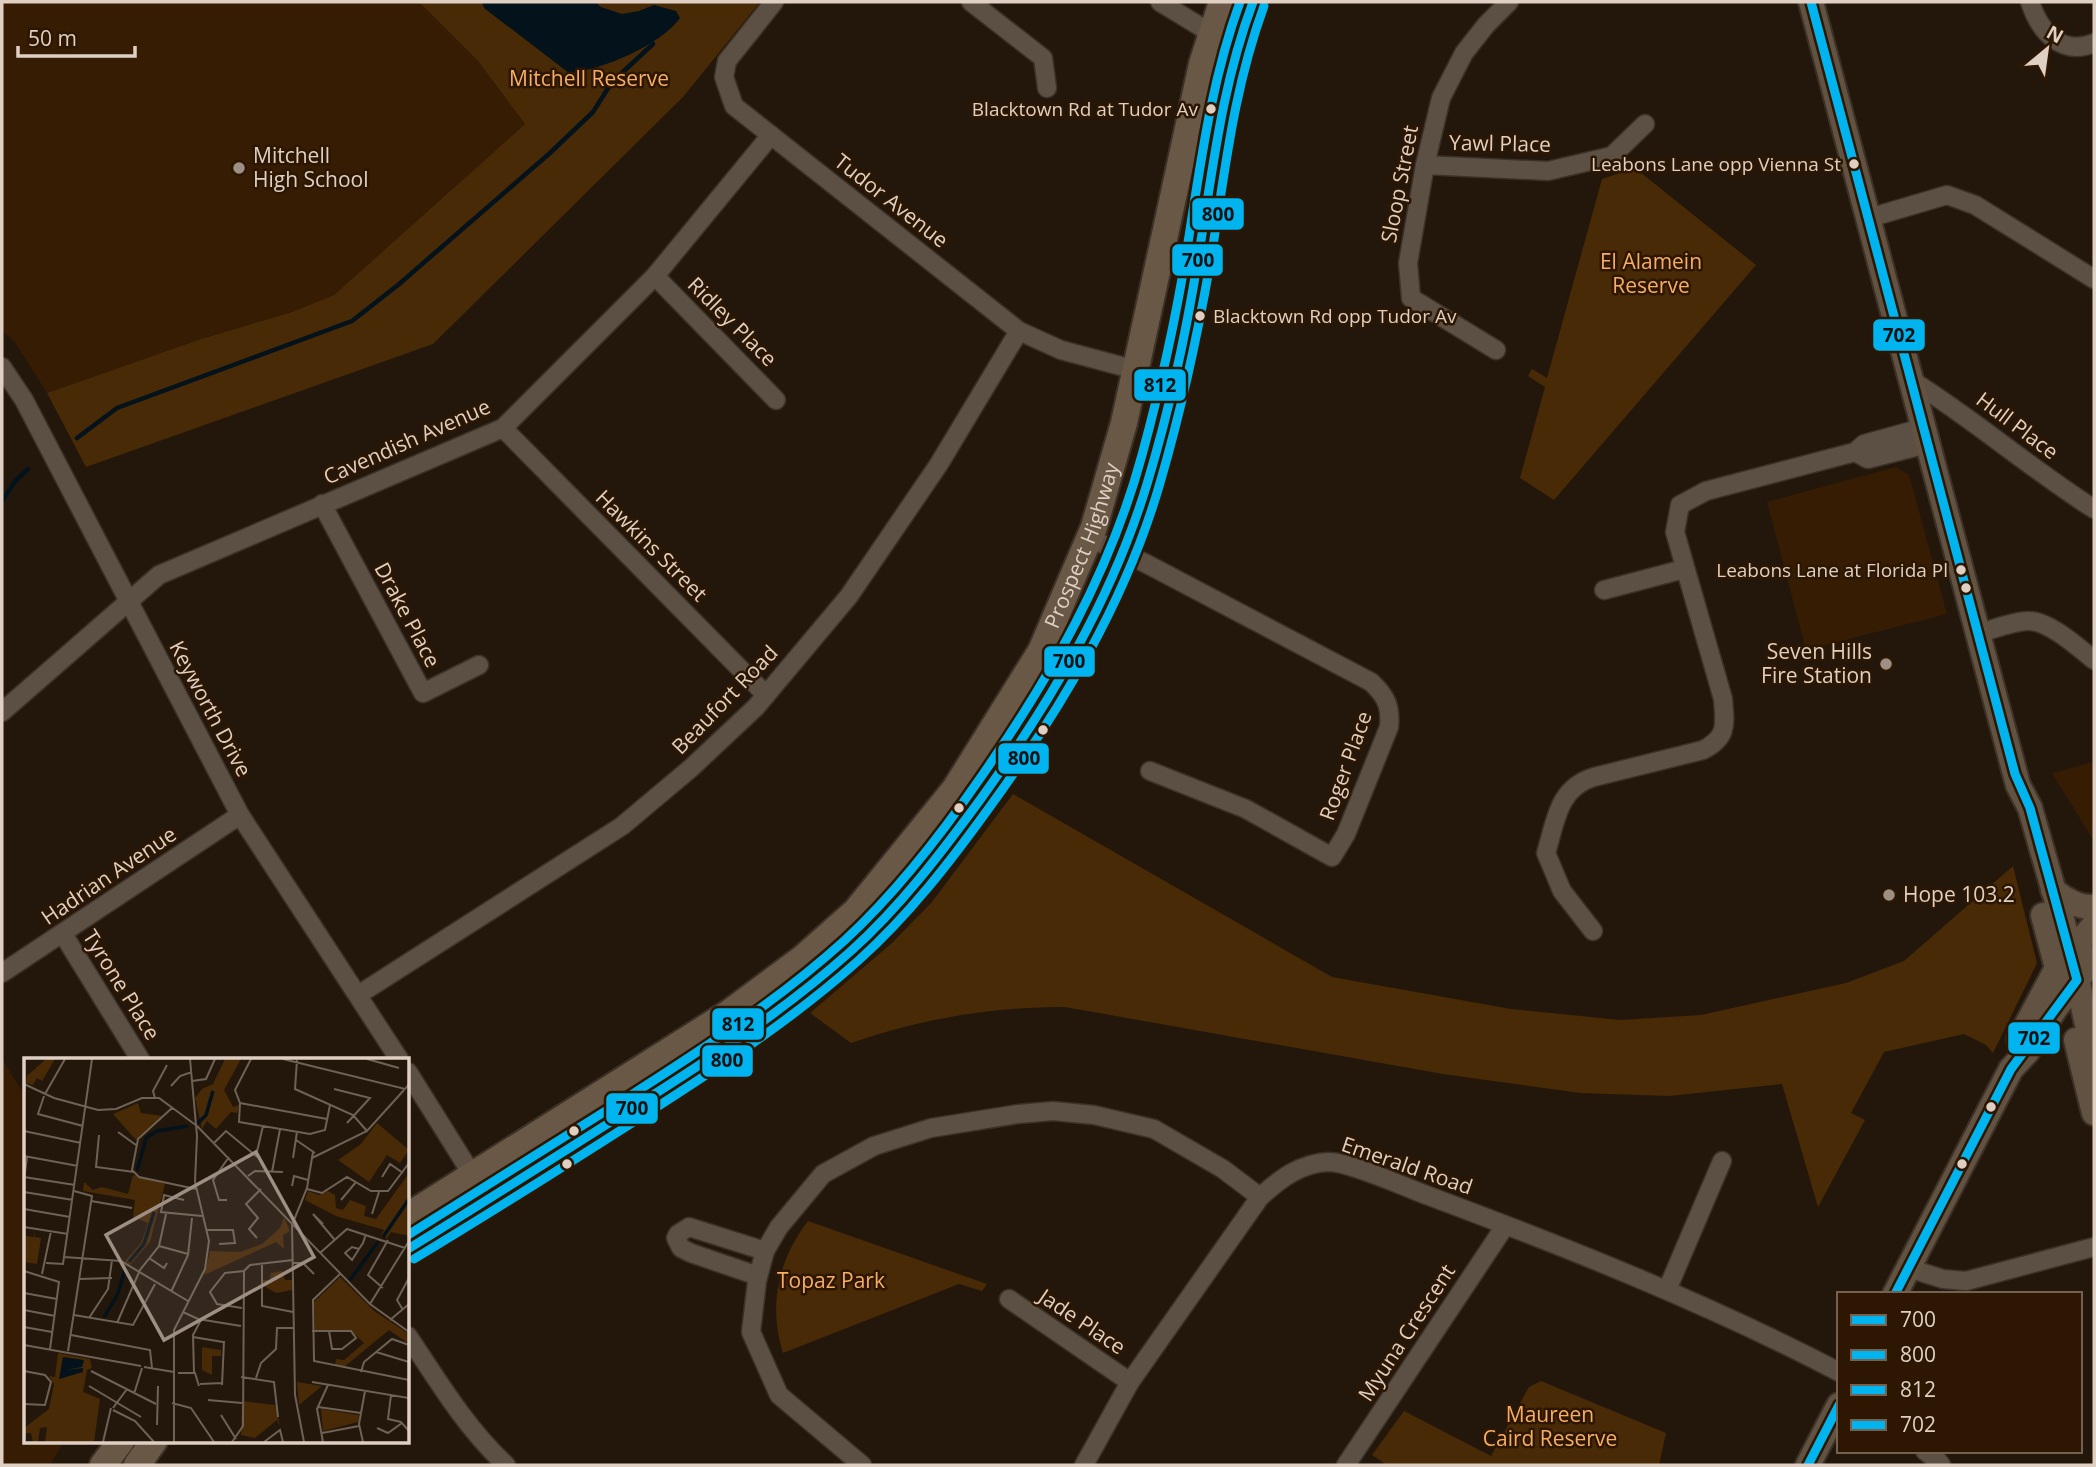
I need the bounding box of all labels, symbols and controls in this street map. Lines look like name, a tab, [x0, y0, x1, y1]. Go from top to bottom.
scale bar	[18, 14, 135, 58]
north arrow	[2012, 14, 2082, 84]
text: N	[2042, 19, 2068, 49]
text: 50 m	[28, 24, 77, 52]
park label: Mitchell Reserve	[509, 64, 669, 92]
place label: Blacktown Rd at Tudor Av	[972, 96, 1199, 122]
marker: Blacktown Rd at Tudor Av	[1204, 102, 1218, 116]
street label: Sloop Street	[1374, 123, 1424, 245]
street label: Yawl Place	[1449, 128, 1551, 158]
place label: Mitchell High School	[253, 141, 369, 193]
street label: Tudor Avenue	[829, 147, 954, 253]
place label: Leabons Lane opp Vienna St	[1591, 151, 1841, 177]
marker: Leabons Lane opp Vienna St	[1847, 157, 1861, 171]
marker: Mitchell High School	[231, 160, 247, 176]
line badge: 800	[1191, 197, 1245, 231]
text: 800	[1202, 201, 1234, 227]
line badge: 700	[1171, 243, 1224, 277]
text: 700	[1182, 247, 1214, 273]
park label: El Alamein Reserve	[1600, 247, 1702, 299]
street label: Ridley Place	[682, 271, 783, 372]
place label: Blacktown Rd opp Tudor Av	[1213, 303, 1457, 329]
marker: Blacktown Rd opp Tudor Av	[1193, 309, 1207, 323]
line badge: 702	[1872, 318, 1926, 352]
text: 702	[1883, 322, 1915, 348]
line badge: 812	[1133, 368, 1187, 402]
text: 812	[1144, 372, 1176, 398]
street label: Hull Place	[1971, 385, 2064, 465]
street label: Cavendish Avenue	[319, 392, 494, 490]
street label: Prospect Highway	[1037, 459, 1125, 632]
street label: Hawkins Street	[590, 484, 713, 607]
street label: Drake Place	[368, 557, 447, 672]
place label: Leabons Lane at Florida Pl	[1716, 557, 1948, 583]
marker: Leabons Lane at Florida Pl	[1954, 563, 1968, 577]
unlabelled marker	[1959, 581, 1973, 595]
street label: Keyworth Drive	[163, 636, 258, 781]
place label: Seven Hills Fire Station	[1761, 637, 1872, 689]
street label: Beaufort Road	[665, 639, 783, 760]
line badge: 700	[1043, 645, 1096, 678]
text: 700	[1053, 648, 1085, 674]
marker: Seven Hills Fire Station	[1878, 656, 1894, 672]
street label: Roger Place	[1312, 707, 1378, 824]
unlabelled marker	[1036, 723, 1050, 737]
line badge: 800	[997, 742, 1050, 775]
text: 800	[1008, 745, 1040, 771]
unlabelled marker	[952, 801, 966, 815]
street label: Hadrian Avenue	[36, 820, 181, 931]
place label: Hope 103.2	[1903, 880, 2015, 908]
marker: Hope 103.2	[1881, 887, 1897, 903]
street label: Tyrone Place	[77, 924, 167, 1045]
line badge: 812	[711, 1007, 765, 1041]
text: 812	[722, 1011, 754, 1037]
line badge: 702	[2007, 1021, 2061, 1055]
text: 702	[2018, 1025, 2050, 1051]
line badge: 800	[701, 1044, 754, 1078]
text: 800	[711, 1047, 743, 1073]
inset map	[24, 1058, 410, 1442]
line badge: 700	[605, 1092, 659, 1125]
text: 700	[616, 1095, 648, 1121]
unlabelled marker	[1984, 1100, 1998, 1114]
unlabelled marker	[567, 1124, 581, 1138]
street label: Emerald Road	[1338, 1130, 1477, 1201]
unlabelled marker	[560, 1157, 574, 1171]
unlabelled marker	[1955, 1157, 1969, 1171]
street label: Myuna Crescent	[1351, 1259, 1461, 1406]
park label: Topaz Park	[777, 1266, 885, 1294]
street label: Jade Place	[1032, 1281, 1131, 1360]
legend	[1837, 1292, 2082, 1453]
text: 700	[1900, 1305, 1936, 1333]
text: 800	[1900, 1340, 1936, 1368]
text: 812	[1900, 1375, 1936, 1403]
park label: Maureen Caird Reserve	[1483, 1400, 1617, 1452]
text: 702	[1900, 1410, 1936, 1438]

